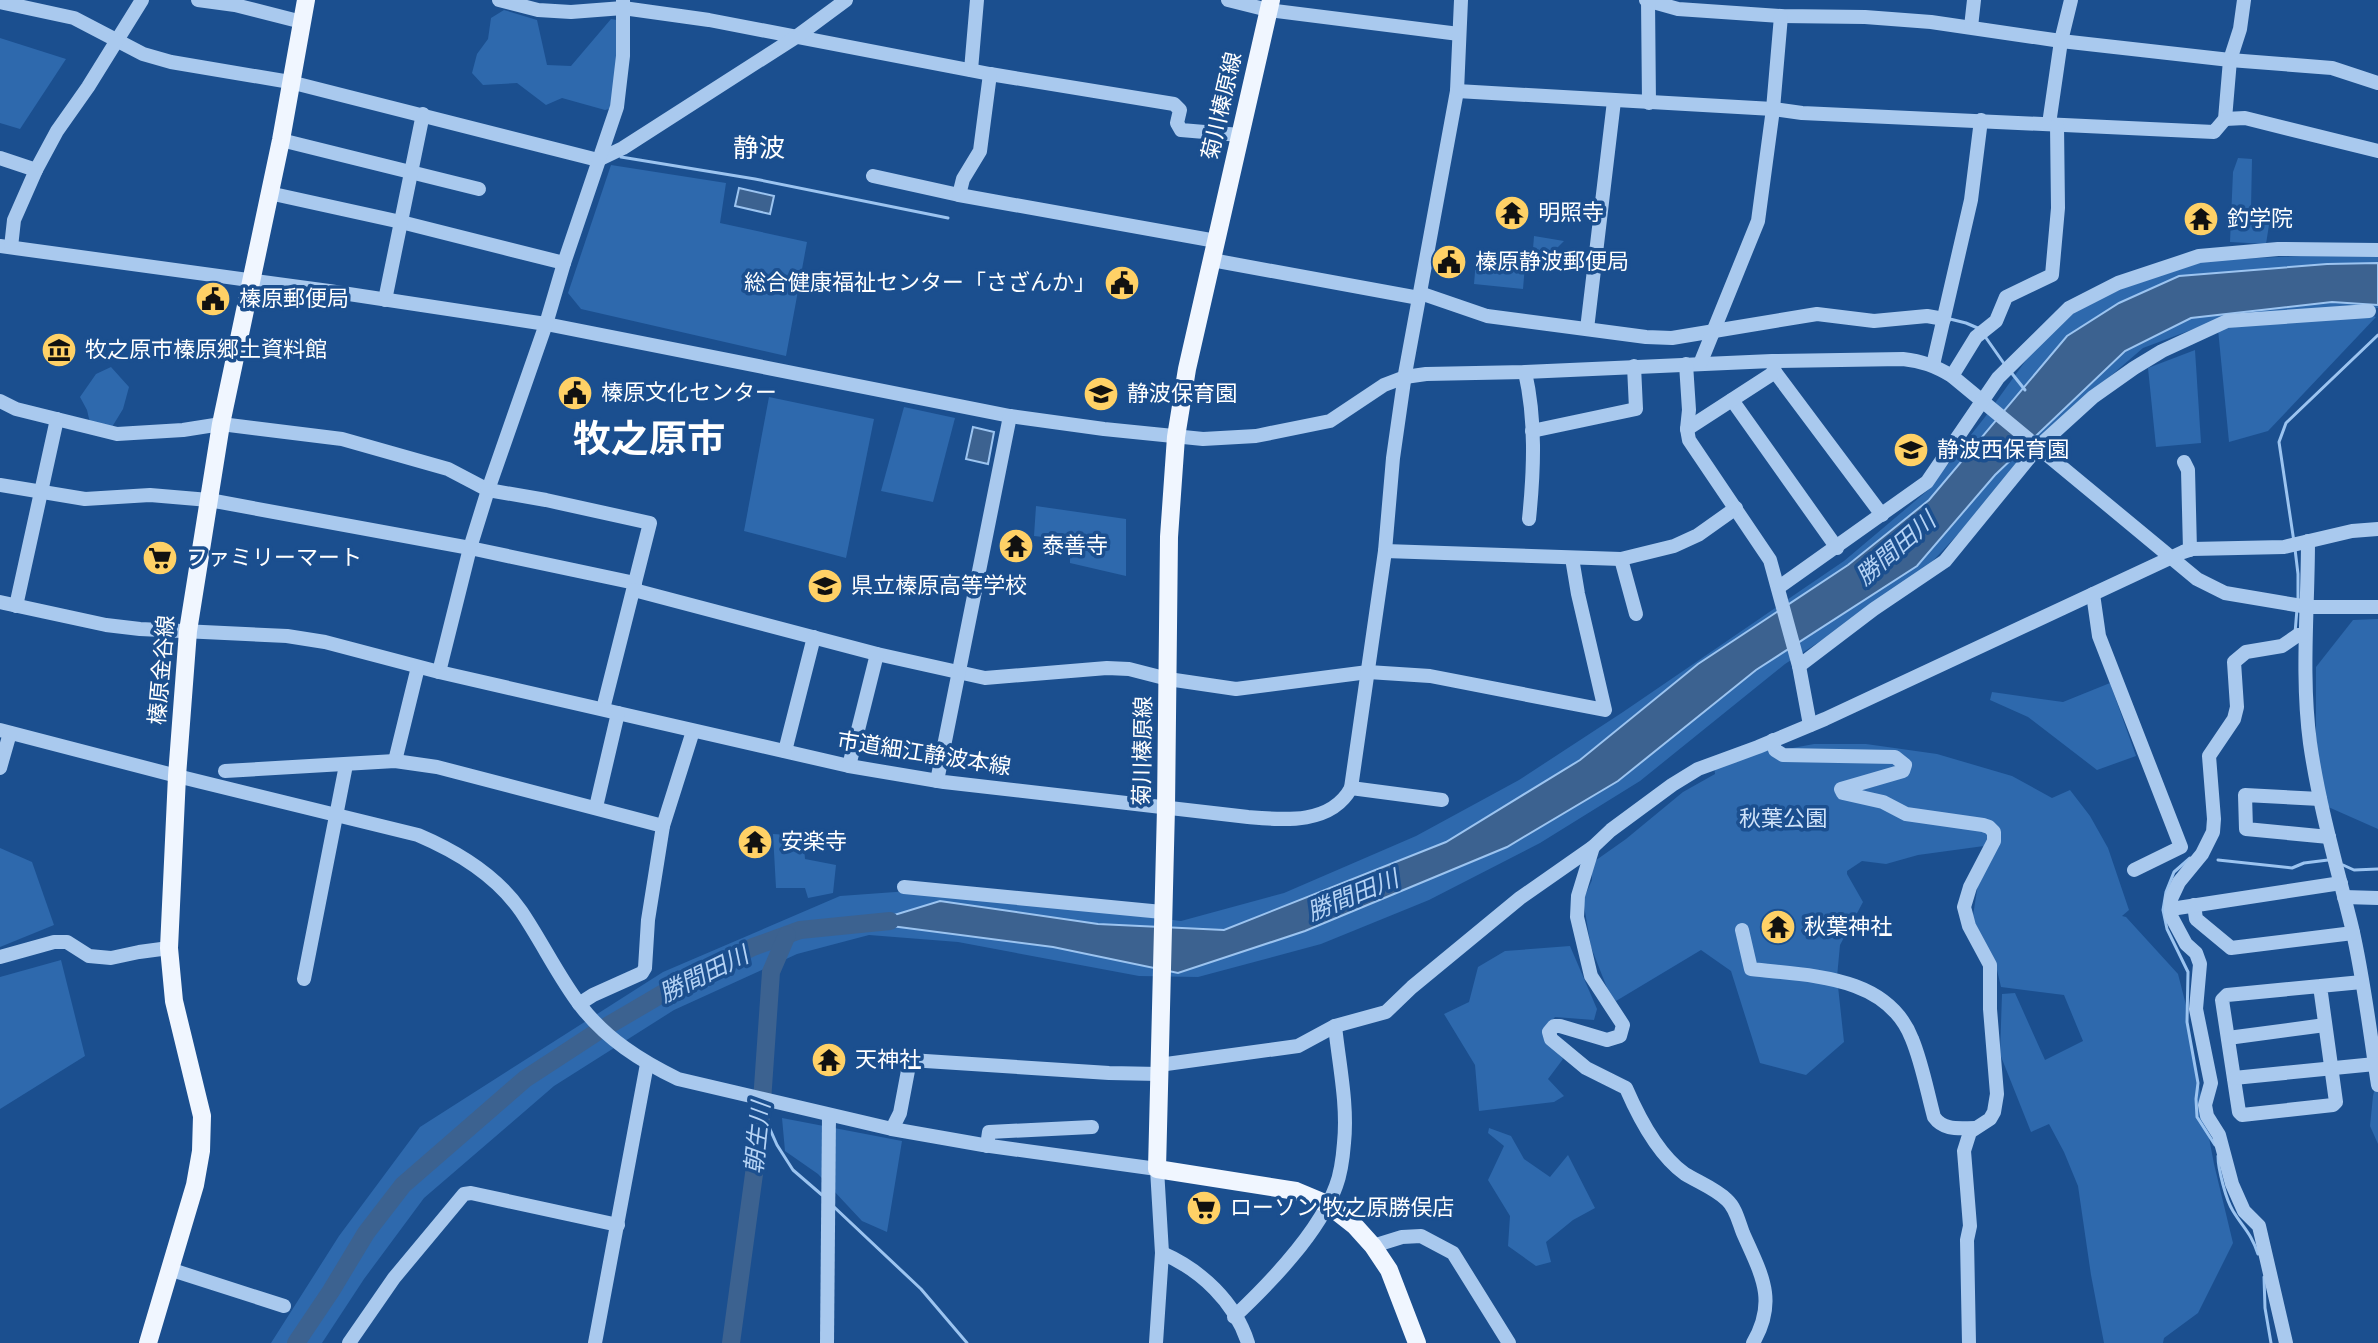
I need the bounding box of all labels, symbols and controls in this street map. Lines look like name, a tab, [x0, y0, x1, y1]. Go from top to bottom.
street label: 菊川榛原線	[1194, 49, 1250, 163]
district label: 静波	[733, 130, 785, 167]
temple icon: 明照寺	[1493, 194, 1531, 232]
place label: 明照寺	[1538, 197, 1604, 229]
temple icon: 釣学院	[2182, 200, 2220, 238]
place label: 釣学院	[2227, 203, 2293, 235]
public building icon: 榛原静波郵便局	[1430, 243, 1468, 281]
place label: 榛原静波郵便局	[1475, 246, 1629, 278]
public building icon: 総合健康福祉センター「さざんか」	[1103, 264, 1141, 302]
place label: 総合健康福祉センター「さざんか」	[744, 267, 1096, 299]
public building icon: 榛原郵便局	[194, 280, 232, 318]
place label: 榛原郵便局	[239, 283, 349, 315]
museum icon: 牧之原市榛原郷土資料館	[40, 331, 78, 369]
place label: 牧之原市榛原郷土資料館	[85, 334, 327, 366]
public building icon: 榛原文化センター	[556, 374, 594, 412]
school or university icon: 静波保育園	[1082, 375, 1120, 413]
place label: 榛原文化センター	[601, 377, 777, 409]
place label: 静波保育園	[1127, 378, 1237, 410]
district label: 牧之原市	[573, 413, 725, 467]
school or university icon: 静波西保育園	[1892, 431, 1930, 469]
place label: 静波西保育園	[1937, 434, 2069, 466]
water label: 勝間田川	[1848, 502, 1946, 594]
temple icon: 泰善寺	[997, 527, 1035, 565]
place label: 泰善寺	[1042, 530, 1108, 562]
supermarket icon: ファミリーマート	[141, 539, 179, 577]
place label: ファミリーマート	[186, 542, 362, 574]
school or university icon: 県立榛原高等学校	[806, 567, 844, 605]
place label: 県立榛原高等学校	[851, 570, 1027, 602]
street label: 榛原金谷線	[141, 614, 183, 726]
street label: 菊川榛原線	[1126, 696, 1160, 806]
street label: 市道細江静波本線	[835, 724, 1013, 784]
park label: 秋葉公園	[1739, 803, 1827, 835]
temple icon: 安楽寺	[736, 823, 774, 861]
place label: 安楽寺	[781, 826, 847, 858]
water label: 勝間田川	[1302, 861, 1407, 930]
temple icon: 秋葉神社	[1759, 908, 1797, 946]
place label: 秋葉神社	[1804, 911, 1892, 943]
water label: 勝間田川	[653, 937, 758, 1012]
temple icon: 天神社	[810, 1041, 848, 1079]
place label: 天神社	[855, 1044, 921, 1076]
water label: 朝生川	[737, 1097, 779, 1176]
supermarket icon: ローソン 牧之原勝俣店	[1185, 1189, 1223, 1227]
place label: ローソン 牧之原勝俣店	[1230, 1192, 1454, 1224]

